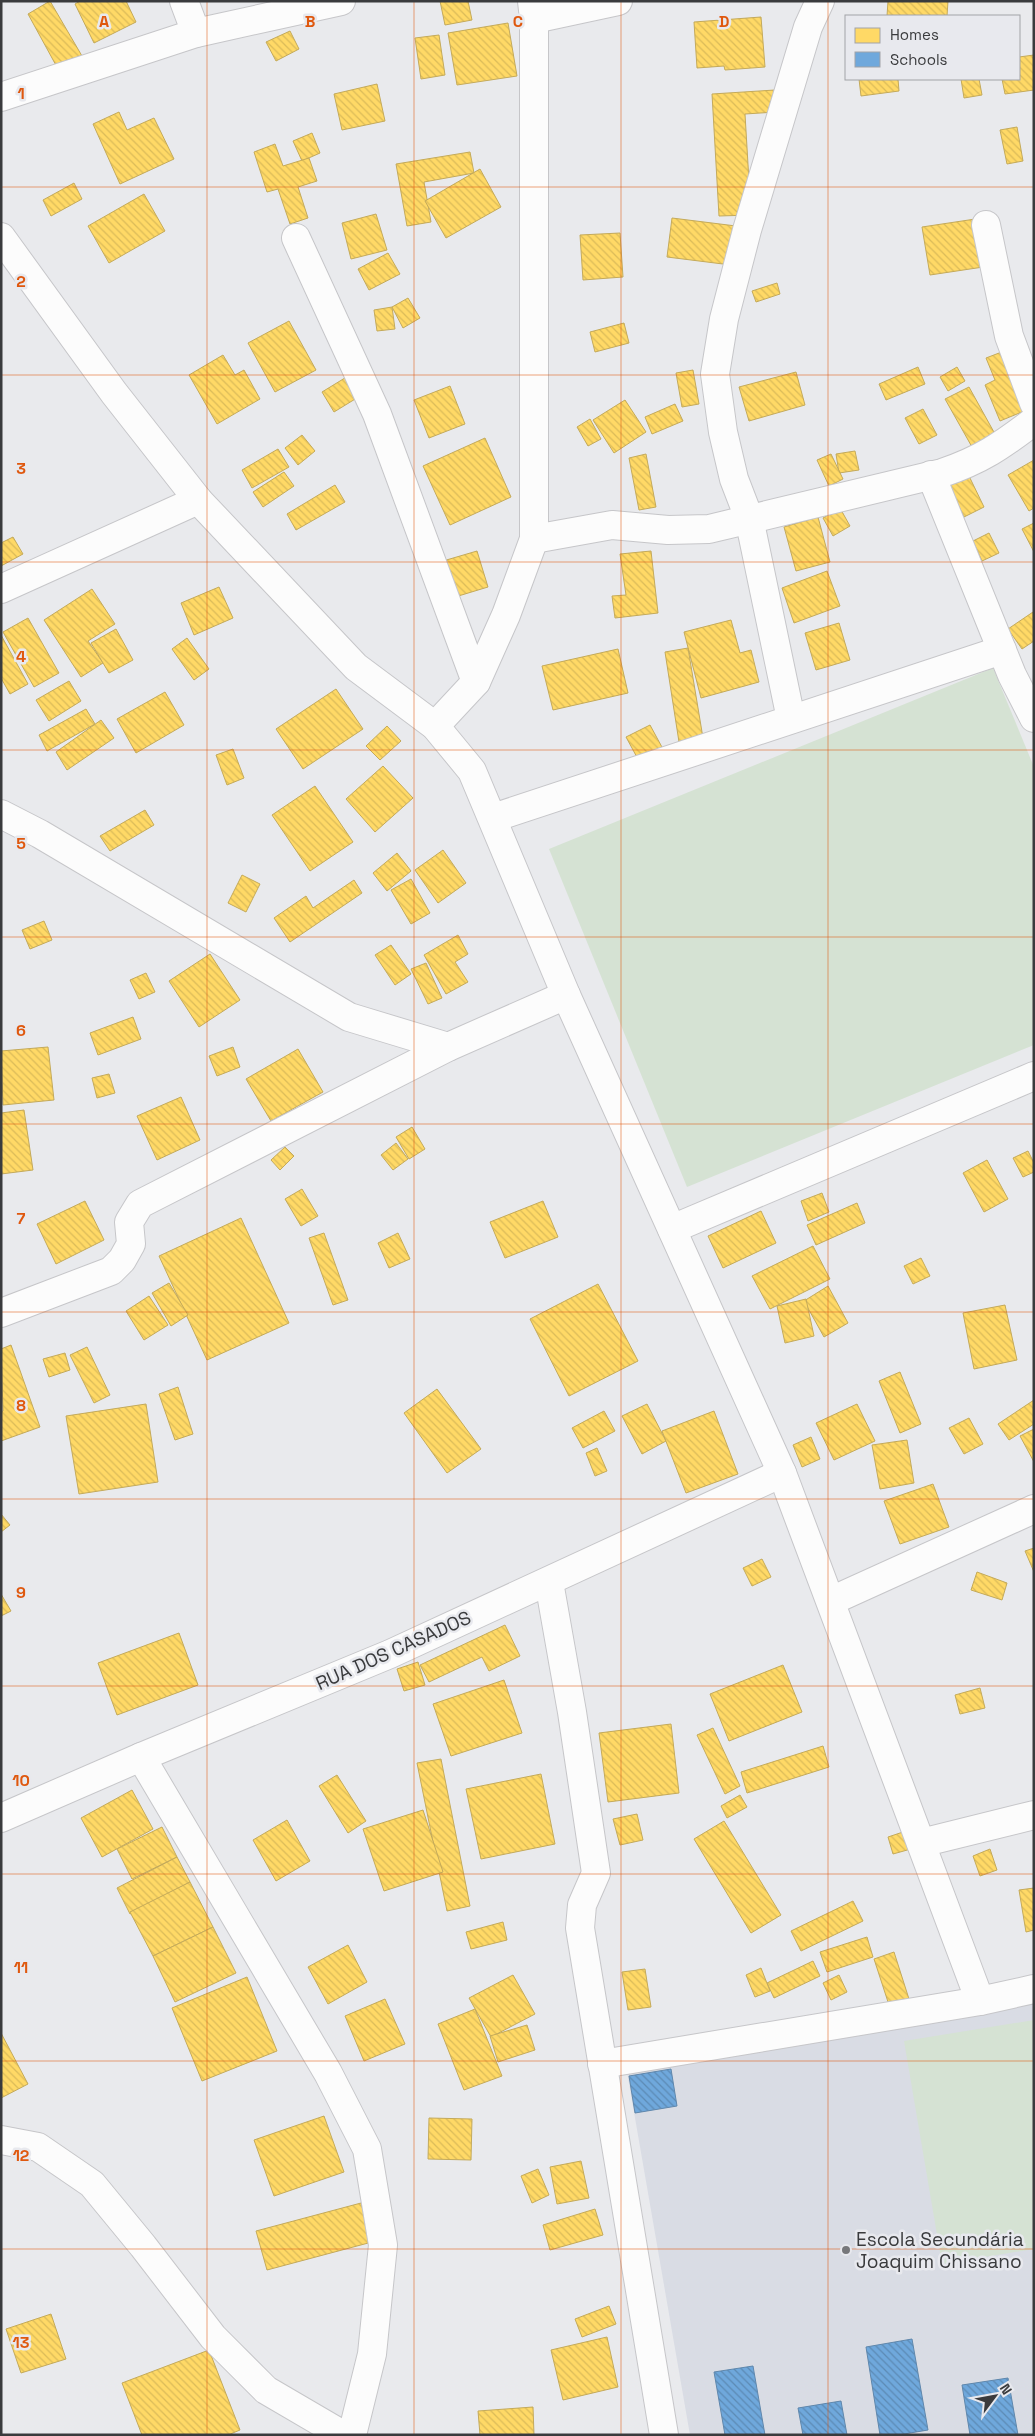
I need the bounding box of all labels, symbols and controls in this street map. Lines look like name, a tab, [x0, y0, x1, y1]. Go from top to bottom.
text: A	[99, 11, 109, 32]
text: B	[305, 11, 315, 32]
text: C	[513, 11, 523, 32]
text: D	[719, 11, 729, 32]
legend	[845, 15, 1020, 80]
text: Homes	[890, 25, 939, 44]
text: Schools	[890, 50, 948, 69]
text: 1	[17, 83, 25, 104]
text: 2	[16, 271, 26, 292]
text: 3	[16, 458, 26, 479]
text: 4	[16, 646, 26, 667]
text: 5	[16, 833, 26, 854]
text: 6	[16, 1020, 26, 1041]
text: 7	[17, 1208, 26, 1229]
text: 8	[16, 1395, 26, 1416]
text: 9	[16, 1582, 26, 1603]
street label: RUA DOS CASADOS	[312, 1605, 475, 1696]
text: 10	[12, 1770, 30, 1791]
text: 11	[14, 1957, 28, 1978]
text: 12	[13, 2145, 29, 2166]
place label: Escola Secundária Joaquim Chissano	[856, 2227, 1024, 2274]
marker: Escola Secundária Joaquim Chissano	[840, 2244, 852, 2256]
text: 13	[13, 2332, 30, 2353]
north arrow	[970, 2371, 1020, 2421]
text: N	[996, 2380, 1016, 2398]

